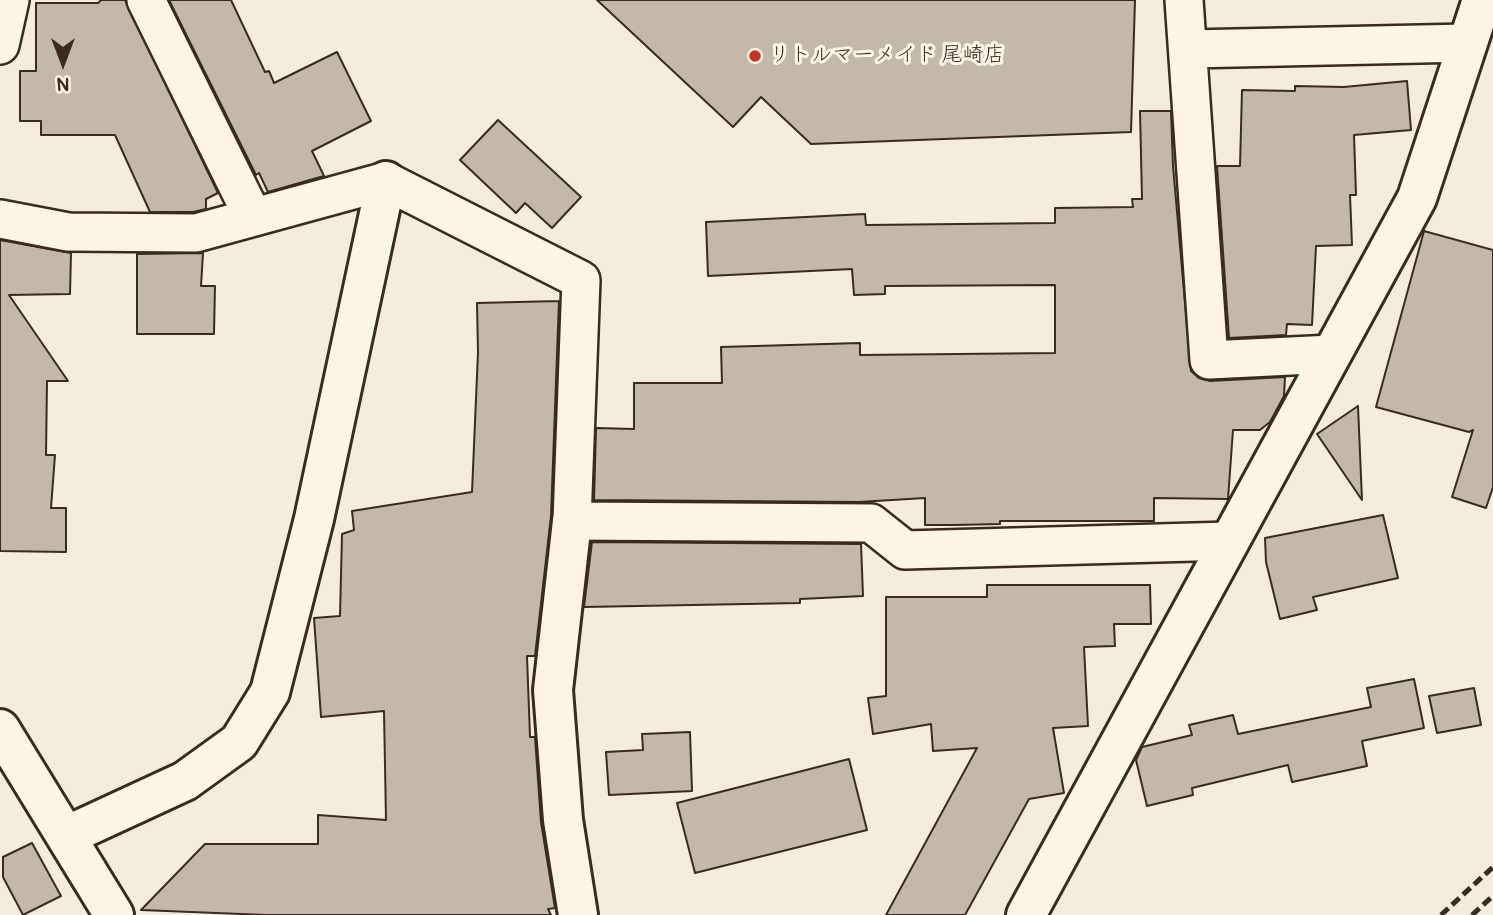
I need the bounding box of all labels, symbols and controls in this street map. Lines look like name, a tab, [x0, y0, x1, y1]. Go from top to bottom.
north arrow	[28, 28, 98, 98]
place label: リトルマーメイド 尾崎店	[769, 43, 1005, 69]
marker: リトルマーメイド 尾崎店	[747, 48, 763, 64]
text: N	[57, 72, 69, 96]

